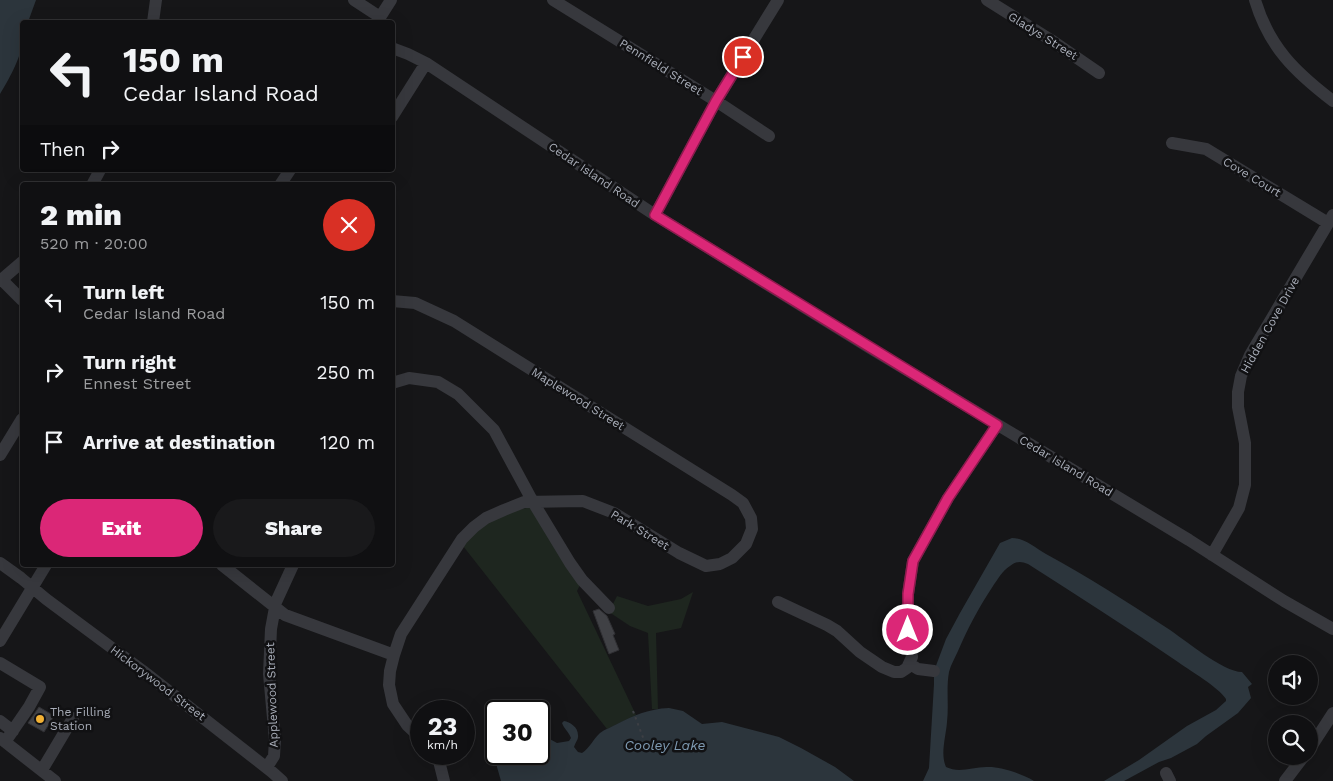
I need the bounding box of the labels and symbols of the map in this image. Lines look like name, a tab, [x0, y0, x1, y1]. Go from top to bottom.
street label: Gladys Street	[1006, 9, 1080, 63]
street label: Pennfield Street	[617, 36, 705, 98]
pin	[722, 36, 764, 78]
street label: Cedar Island Road	[546, 139, 642, 211]
street label: Cove Court	[1220, 154, 1284, 200]
street label: Hidden Cove Drive	[1238, 274, 1302, 376]
street label: Maplewood Street	[529, 365, 627, 433]
street label: Cedar Island Road	[1017, 433, 1115, 499]
street label: Park Street	[608, 507, 672, 553]
position arrow	[881, 603, 933, 655]
street label: Applewood Street	[263, 642, 281, 748]
street label: Hickorywood Street	[108, 643, 208, 723]
speed limit sign: 30	[485, 700, 550, 765]
place label: The Filling Station	[50, 705, 111, 733]
marker: The Filling Station	[34, 713, 46, 725]
water label: Cooley Lake	[624, 737, 706, 753]

